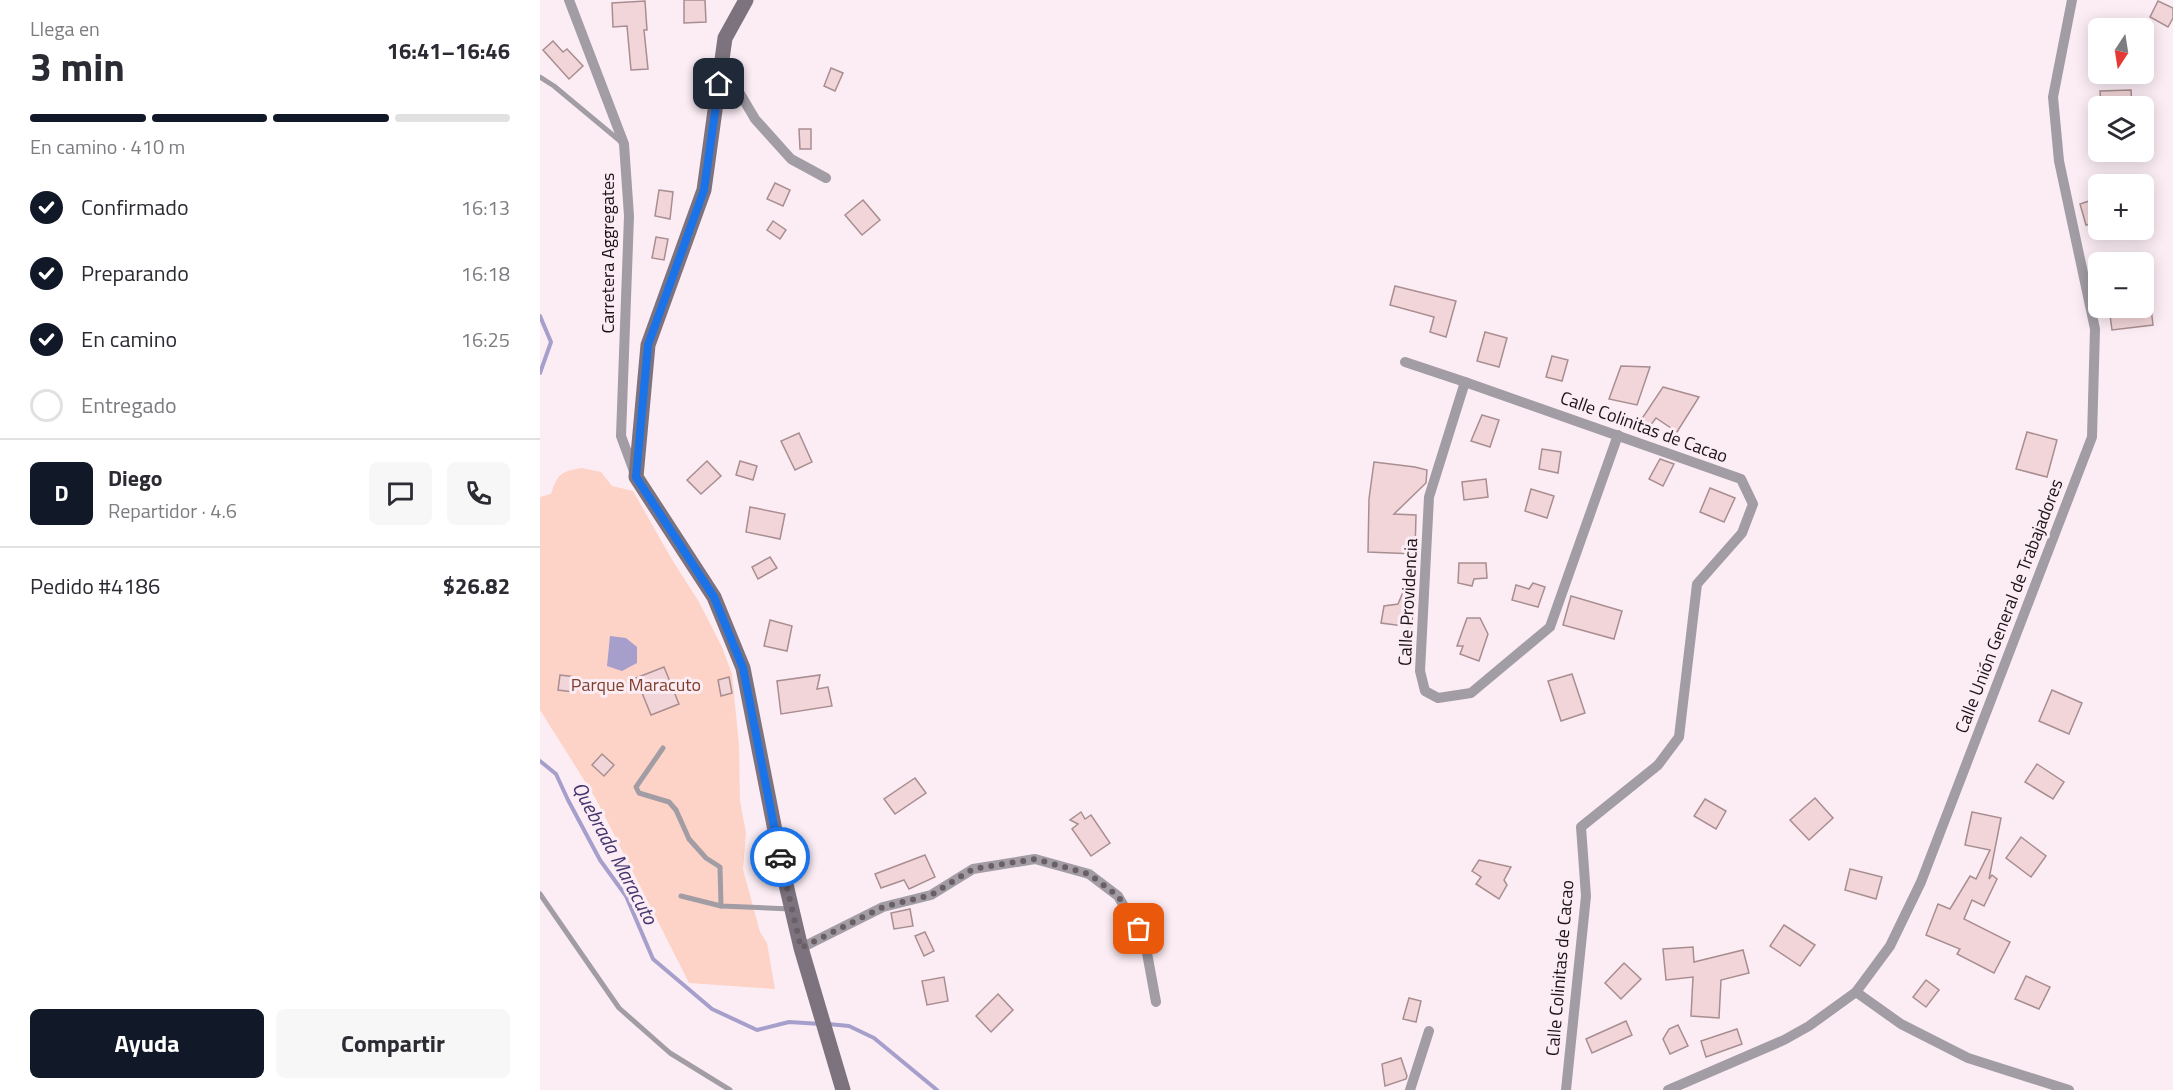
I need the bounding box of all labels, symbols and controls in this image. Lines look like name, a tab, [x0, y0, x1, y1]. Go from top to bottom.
text: Llega en	[30, 13, 100, 44]
north arrow	[2088, 18, 2154, 84]
map controls	[2088, 18, 2154, 318]
text: 16:41–16:46	[387, 34, 510, 68]
text: 3 min	[30, 37, 125, 96]
pin	[693, 58, 744, 109]
icon: home	[702, 67, 735, 100]
button: layers	[2088, 96, 2154, 162]
text: En camino · 410 m	[30, 131, 185, 162]
street label: Carretera Aggregates	[594, 173, 621, 334]
button: +	[2088, 174, 2154, 240]
text: Confirmado	[81, 190, 189, 224]
icon: check	[30, 191, 63, 224]
text: 16:13	[461, 192, 510, 223]
button: −	[2088, 252, 2154, 318]
text: Preparando	[81, 256, 189, 290]
icon: check	[30, 257, 63, 290]
text: 16:18	[461, 258, 510, 289]
text: En camino	[81, 322, 177, 356]
icon: check	[30, 323, 63, 356]
text: 16:25	[461, 324, 510, 355]
street label: Calle Colinitas de Cacao	[1557, 384, 1732, 469]
text: Entregado	[81, 388, 177, 422]
text: Diego	[108, 461, 162, 495]
button: chat	[369, 462, 432, 525]
button: phone	[447, 462, 510, 525]
street label: Calle Unión General de Trabajadores	[1947, 475, 2070, 737]
text: D	[54, 476, 69, 510]
text: Repartidor · 4.6	[108, 495, 237, 526]
street label: Calle Providencia	[1391, 537, 1424, 667]
text: Pedido #4186	[30, 569, 160, 603]
text: $26.82	[443, 569, 510, 603]
park label: Parque Maracuto	[571, 671, 701, 698]
water label: Quebrada Maracuto	[565, 776, 667, 931]
courier	[750, 827, 810, 887]
icon: car	[764, 841, 797, 874]
street label: Calle Colinitas de Cacao	[1538, 879, 1581, 1057]
pin	[1113, 903, 1164, 954]
icon: bag	[1122, 912, 1155, 945]
button: Ayuda	[30, 1009, 264, 1078]
button: Compartir	[276, 1009, 510, 1078]

